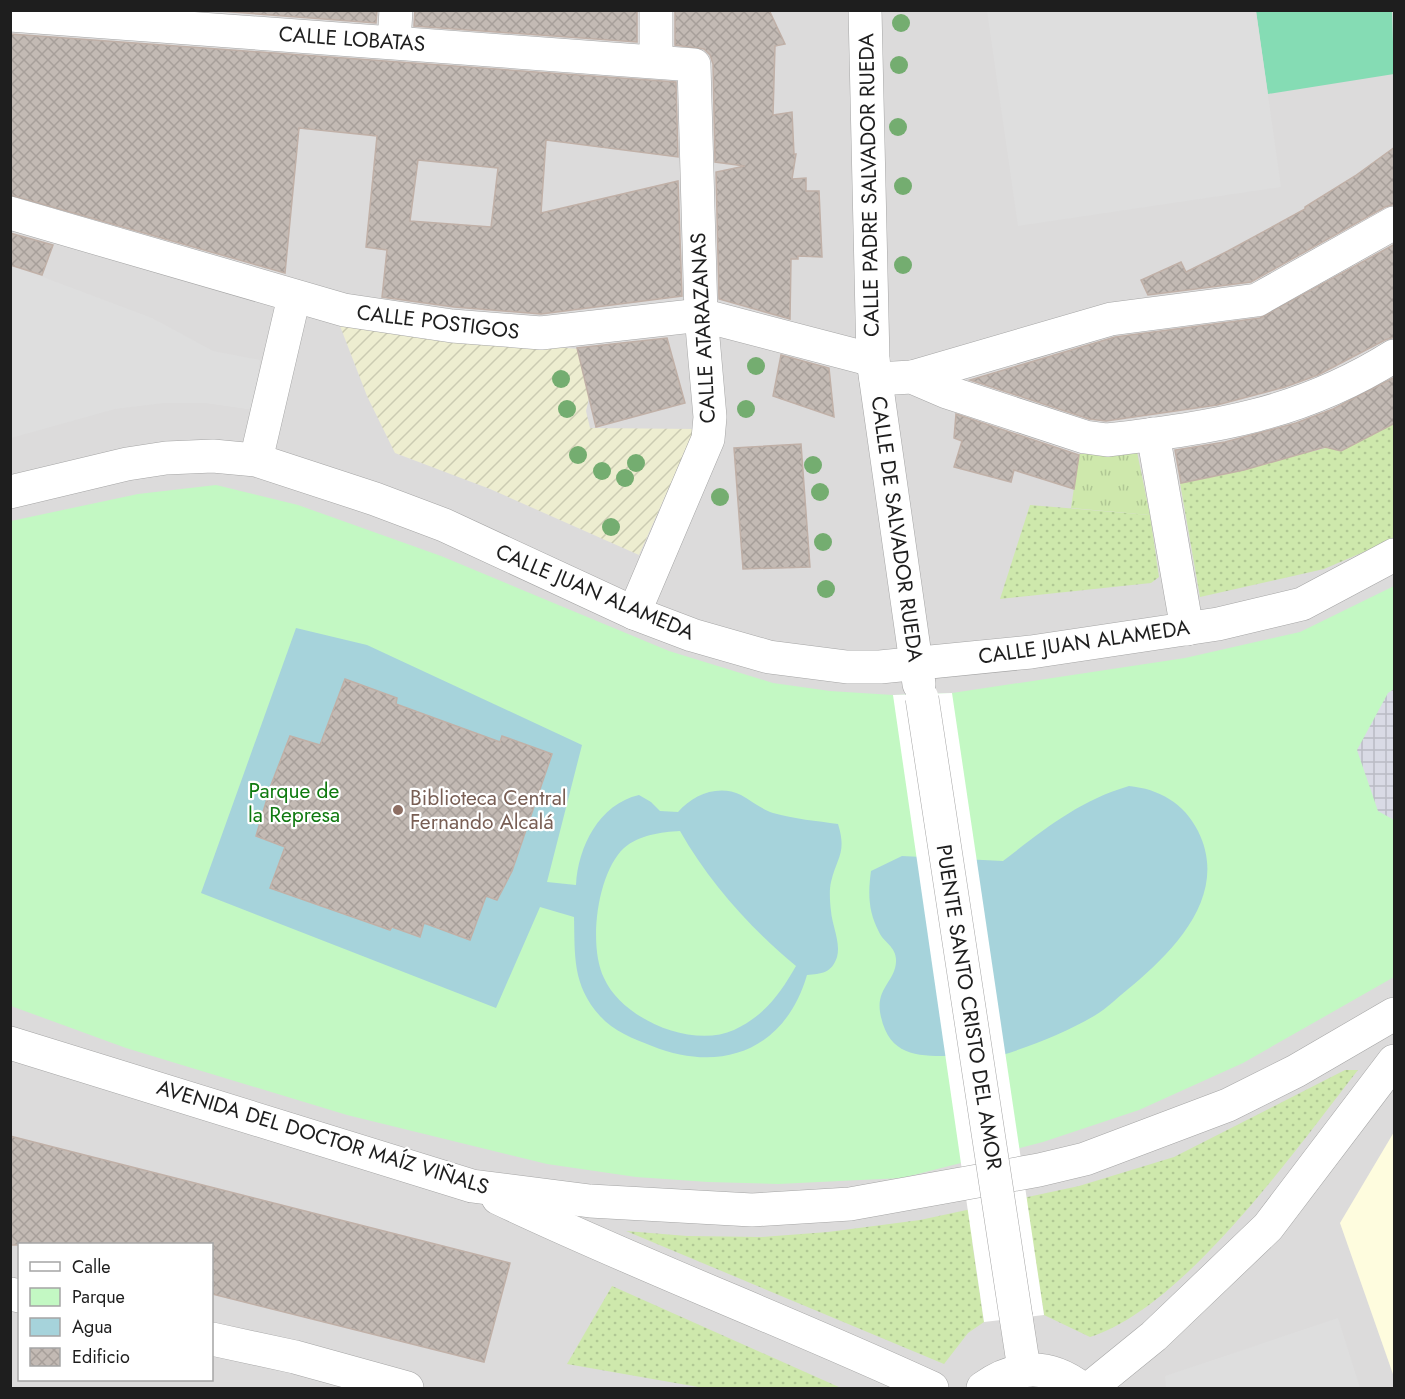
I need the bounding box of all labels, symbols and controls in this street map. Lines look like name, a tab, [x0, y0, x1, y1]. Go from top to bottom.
street label: CALLE LOBATAS	[278, 19, 426, 59]
street label: CALLE PADRE SALVADOR RUEDA	[851, 33, 887, 337]
street label: CALLE ATARAZANAS	[683, 232, 723, 424]
street label: CALLE POSTIGOS	[355, 297, 521, 347]
street label: CALLE DE SALVADOR RUEDA	[863, 394, 931, 664]
street label: CALLE JUAN ALAMEDA	[491, 537, 699, 648]
street label: CALLE JUAN ALAMEDA	[976, 612, 1192, 672]
park label: Parque de la Represa	[248, 776, 340, 830]
place label: Biblioteca Central Fernando Alcalá	[410, 783, 567, 837]
marker: Biblioteca Central Fernando Alcalá	[391, 803, 405, 817]
street label: PUENTE SANTO CRISTO DEL AMOR	[928, 842, 1010, 1172]
street label: AVENIDA DEL DOCTOR MAÍZ VIÑALS	[153, 1072, 493, 1202]
legend	[18, 1243, 213, 1381]
text: Calle	[72, 1254, 111, 1280]
text: Parque	[72, 1284, 125, 1310]
text: Agua	[72, 1314, 112, 1340]
text: Edificio	[72, 1344, 130, 1370]

